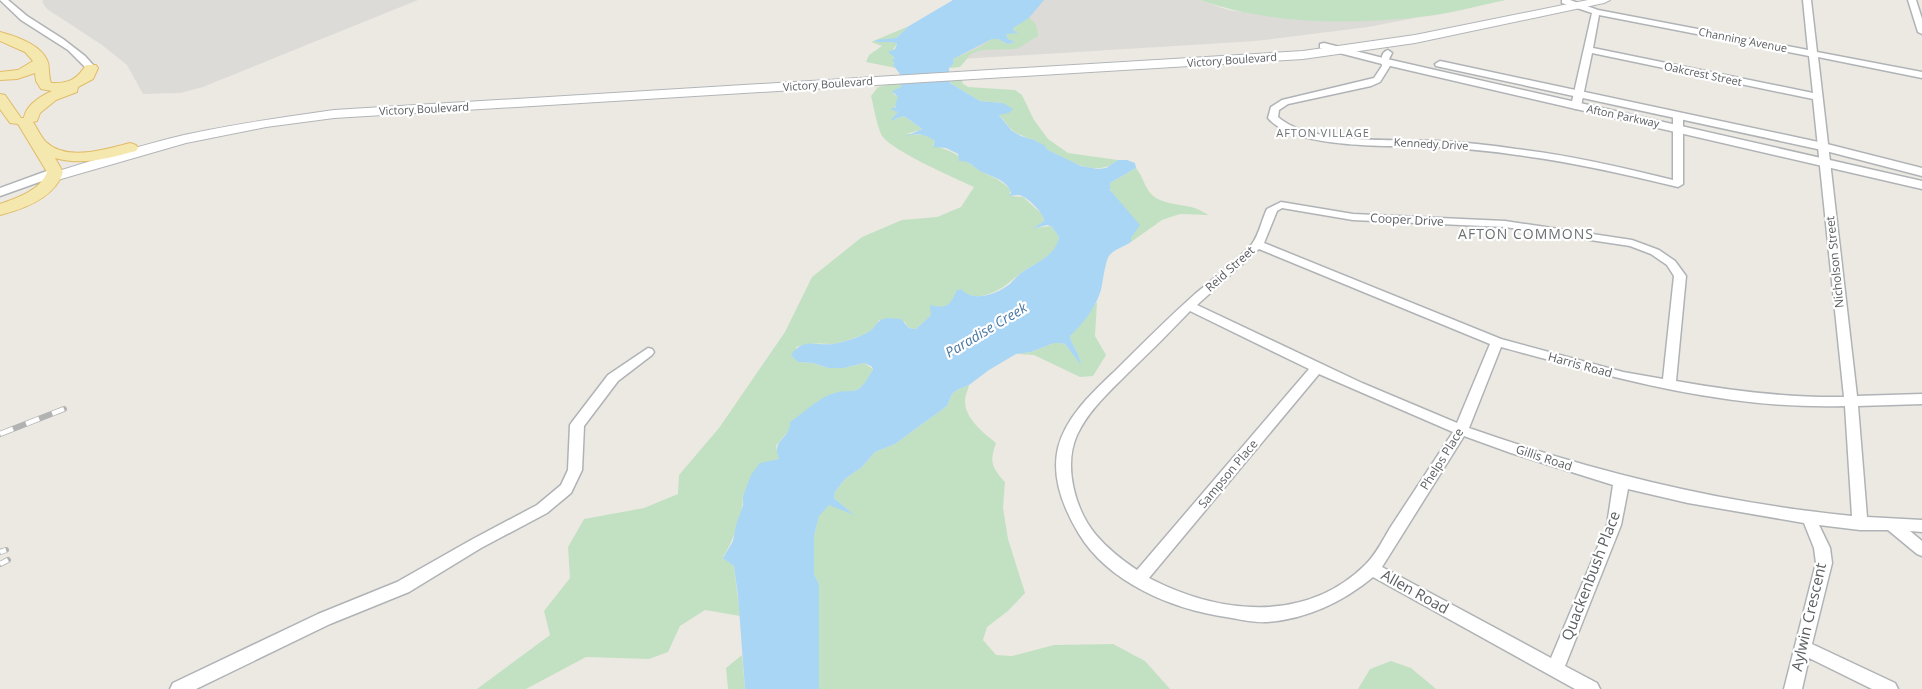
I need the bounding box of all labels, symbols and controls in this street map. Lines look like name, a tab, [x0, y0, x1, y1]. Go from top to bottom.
street label: Channing Avenue	[1698, 24, 1789, 55]
street label: Victory Boulevard	[1186, 49, 1278, 70]
street label: Oakcrest Street	[1663, 58, 1743, 89]
street label: Victory Boulevard	[782, 73, 874, 94]
street label: Victory Boulevard	[379, 99, 469, 118]
street label: Afton Parkway	[1585, 100, 1661, 131]
district label: AFTON VILLAGE	[1276, 125, 1370, 140]
street label: Kennedy Drive	[1393, 134, 1469, 153]
street label: Cooper Drive	[1370, 209, 1444, 230]
street label: Nicholson Street	[1821, 215, 1848, 309]
district label: AFTON COMMONS	[1458, 224, 1594, 243]
street label: Reid Street	[1201, 242, 1258, 295]
water label: Paradise Creek	[941, 297, 1031, 361]
street label: Harris Road	[1546, 348, 1614, 381]
street label: Phelps Place	[1416, 424, 1467, 493]
street label: Sampson Place	[1194, 436, 1261, 512]
street label: Gillis Road	[1514, 440, 1575, 475]
street label: Quackenbush Place	[1556, 508, 1624, 643]
street label: Aylwin Crescent	[1786, 561, 1830, 673]
street label: Allen Road	[1378, 564, 1453, 618]

